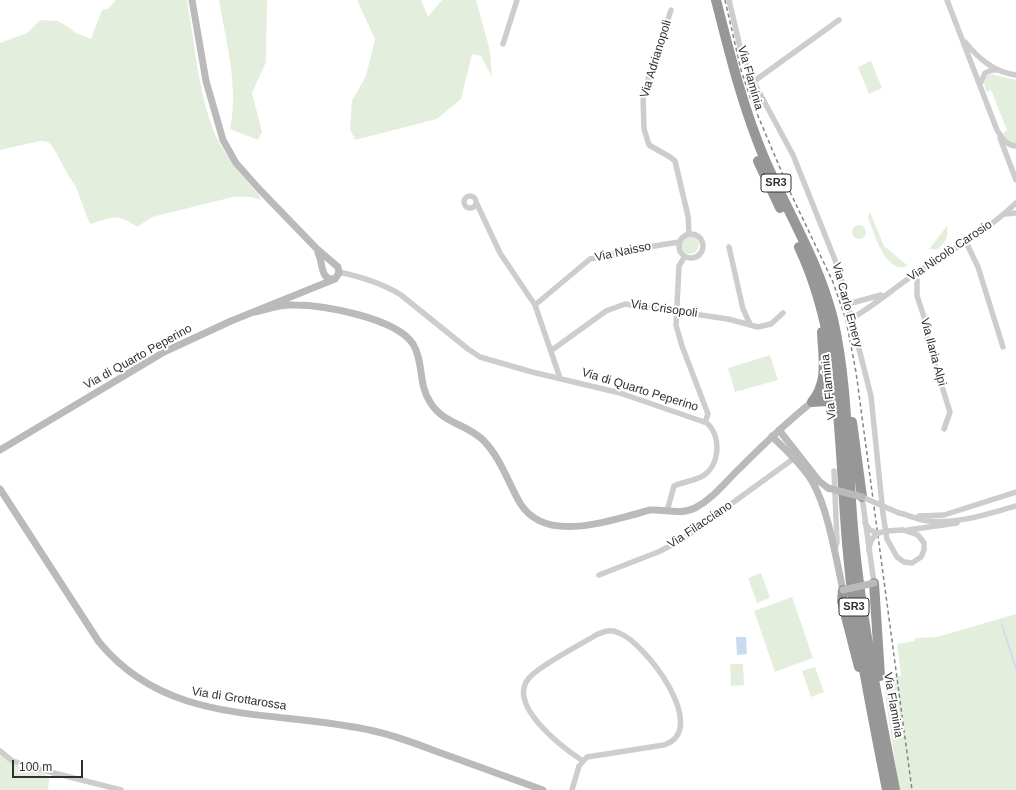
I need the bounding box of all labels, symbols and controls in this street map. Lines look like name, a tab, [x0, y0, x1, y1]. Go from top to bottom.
street label: Via Adrianopoli	[637, 18, 675, 100]
street label: Via Flaminia	[734, 44, 766, 112]
road number: SR3	[761, 174, 791, 192]
street label: Via Nicolò Carosio	[905, 217, 995, 285]
street label: Via Naisso	[594, 239, 652, 265]
street label: Via Carlo Emery	[829, 261, 865, 349]
street label: Via Crisopoli	[630, 297, 698, 321]
street label: Via Ilaria Alpi	[917, 316, 949, 388]
street label: Via di Quarto Peperino	[82, 321, 194, 393]
street label: Via Flaminia	[818, 354, 840, 420]
street label: Via di Quarto Peperino	[580, 365, 700, 415]
street label: Via Filacciano	[665, 498, 735, 552]
road number: SR3	[839, 598, 869, 616]
street label: Via Flaminia	[880, 671, 906, 739]
street label: Via di Grottarossa	[191, 684, 287, 714]
scale bar	[14, 752, 85, 778]
text: 100 m	[19, 760, 52, 774]

